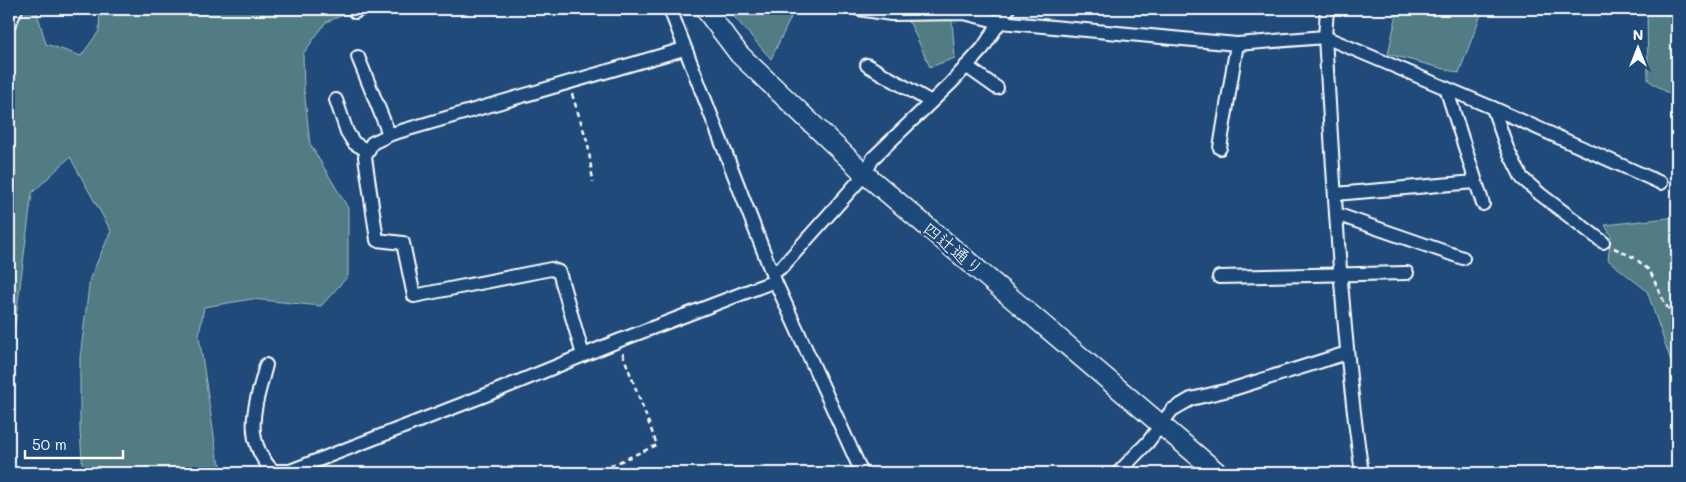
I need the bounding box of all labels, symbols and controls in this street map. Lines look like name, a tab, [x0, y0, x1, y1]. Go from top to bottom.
north arrow	[1614, 22, 1664, 72]
text: N	[1633, 25, 1643, 44]
street label: 四辻通り	[918, 216, 989, 281]
scale bar	[25, 427, 122, 459]
text: 50 m	[32, 434, 67, 454]

